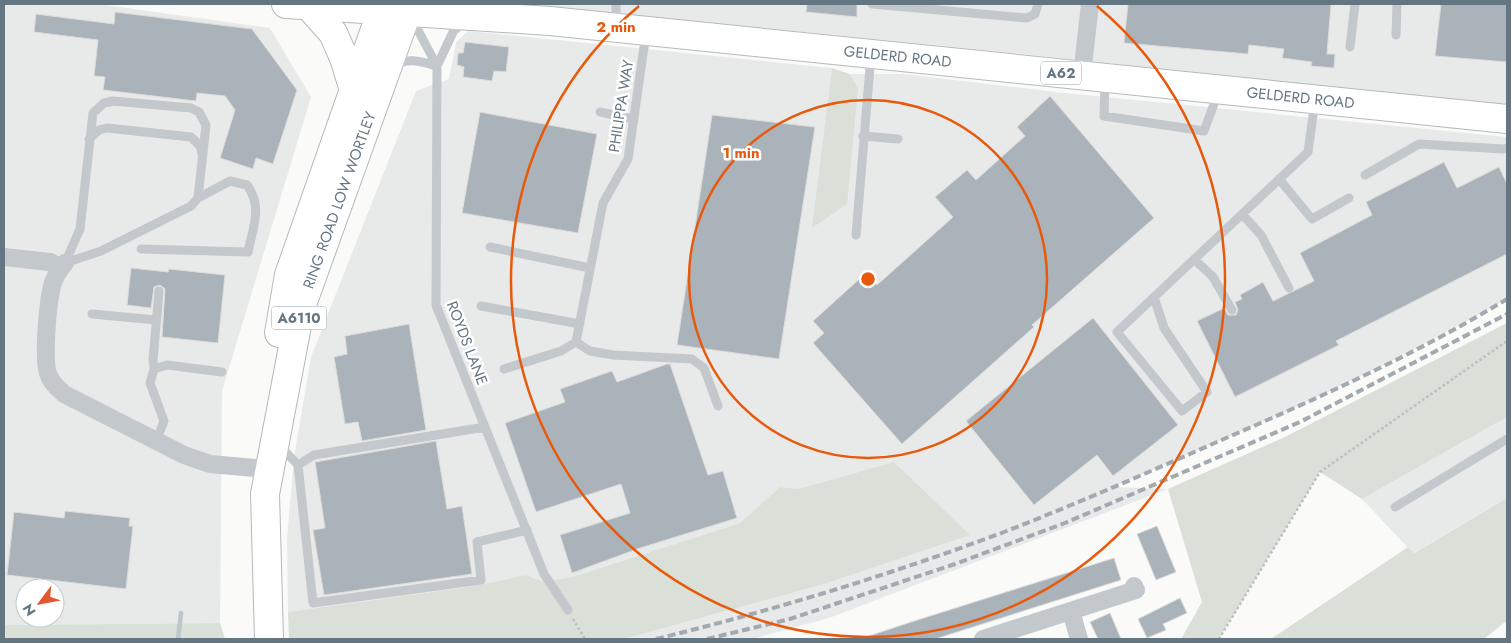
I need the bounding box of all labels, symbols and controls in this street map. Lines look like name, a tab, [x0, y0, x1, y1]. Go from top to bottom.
text: 2 min	[596, 16, 636, 38]
street label: GELDERD ROAD	[843, 40, 953, 73]
street label: PHILIPPA WAY	[603, 58, 639, 154]
road number: A62	[1041, 62, 1081, 84]
street label: GELDERD ROAD	[1246, 81, 1355, 114]
street label: RING ROAD LOW WORTLEY	[298, 108, 382, 292]
text: 1 min	[722, 142, 760, 164]
centre of rings	[859, 270, 877, 288]
street label: ROYDS LANE	[441, 298, 493, 388]
road number: A6110	[272, 306, 326, 330]
north arrow	[15, 578, 65, 628]
text: N	[18, 600, 40, 620]

